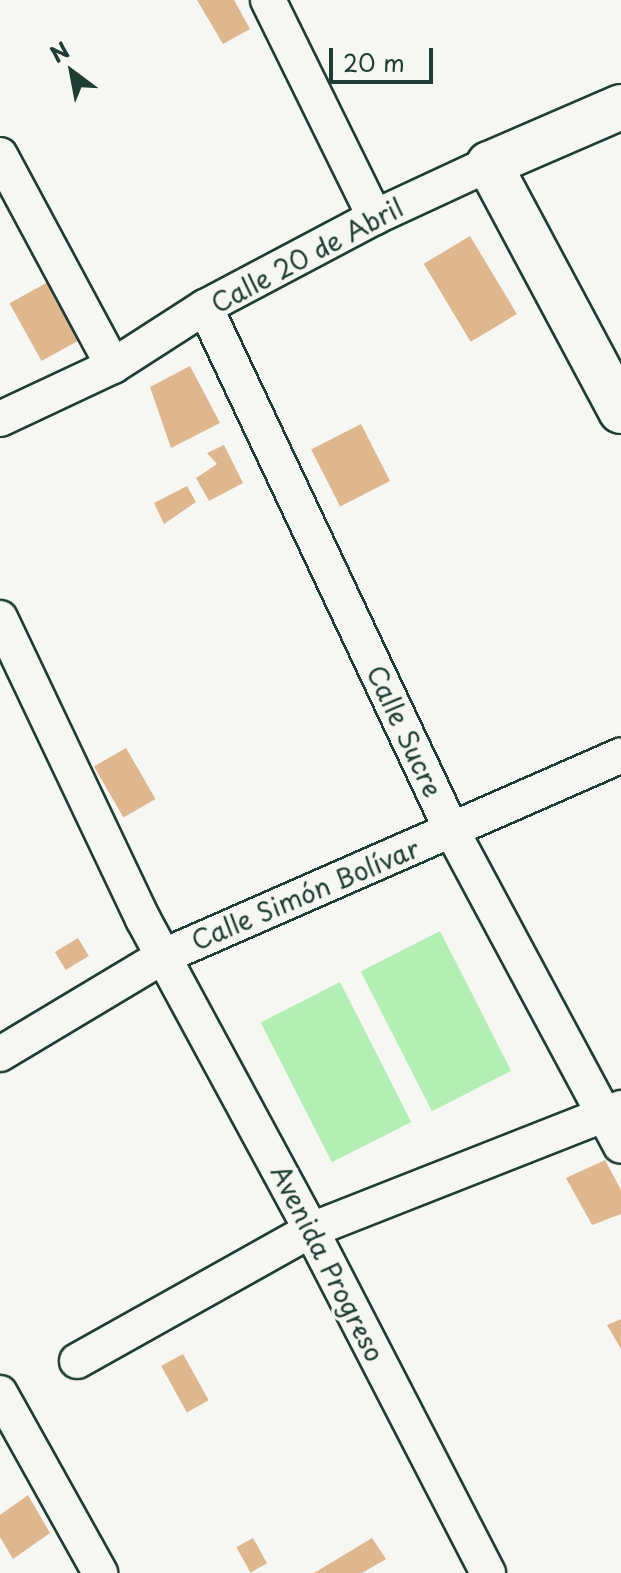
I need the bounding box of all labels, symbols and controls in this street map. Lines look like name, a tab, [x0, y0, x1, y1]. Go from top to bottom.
north arrow	[32, 32, 112, 112]
scale bar	[333, 32, 437, 82]
text: N	[43, 33, 75, 70]
text: 20 m	[343, 44, 405, 80]
street label: Calle 20 de Abril	[204, 190, 410, 320]
street label: Calle Sucre	[361, 659, 449, 803]
street label: Calle Simón Bolívar	[186, 832, 424, 956]
street label: Avenida Progreso	[265, 1160, 391, 1366]

